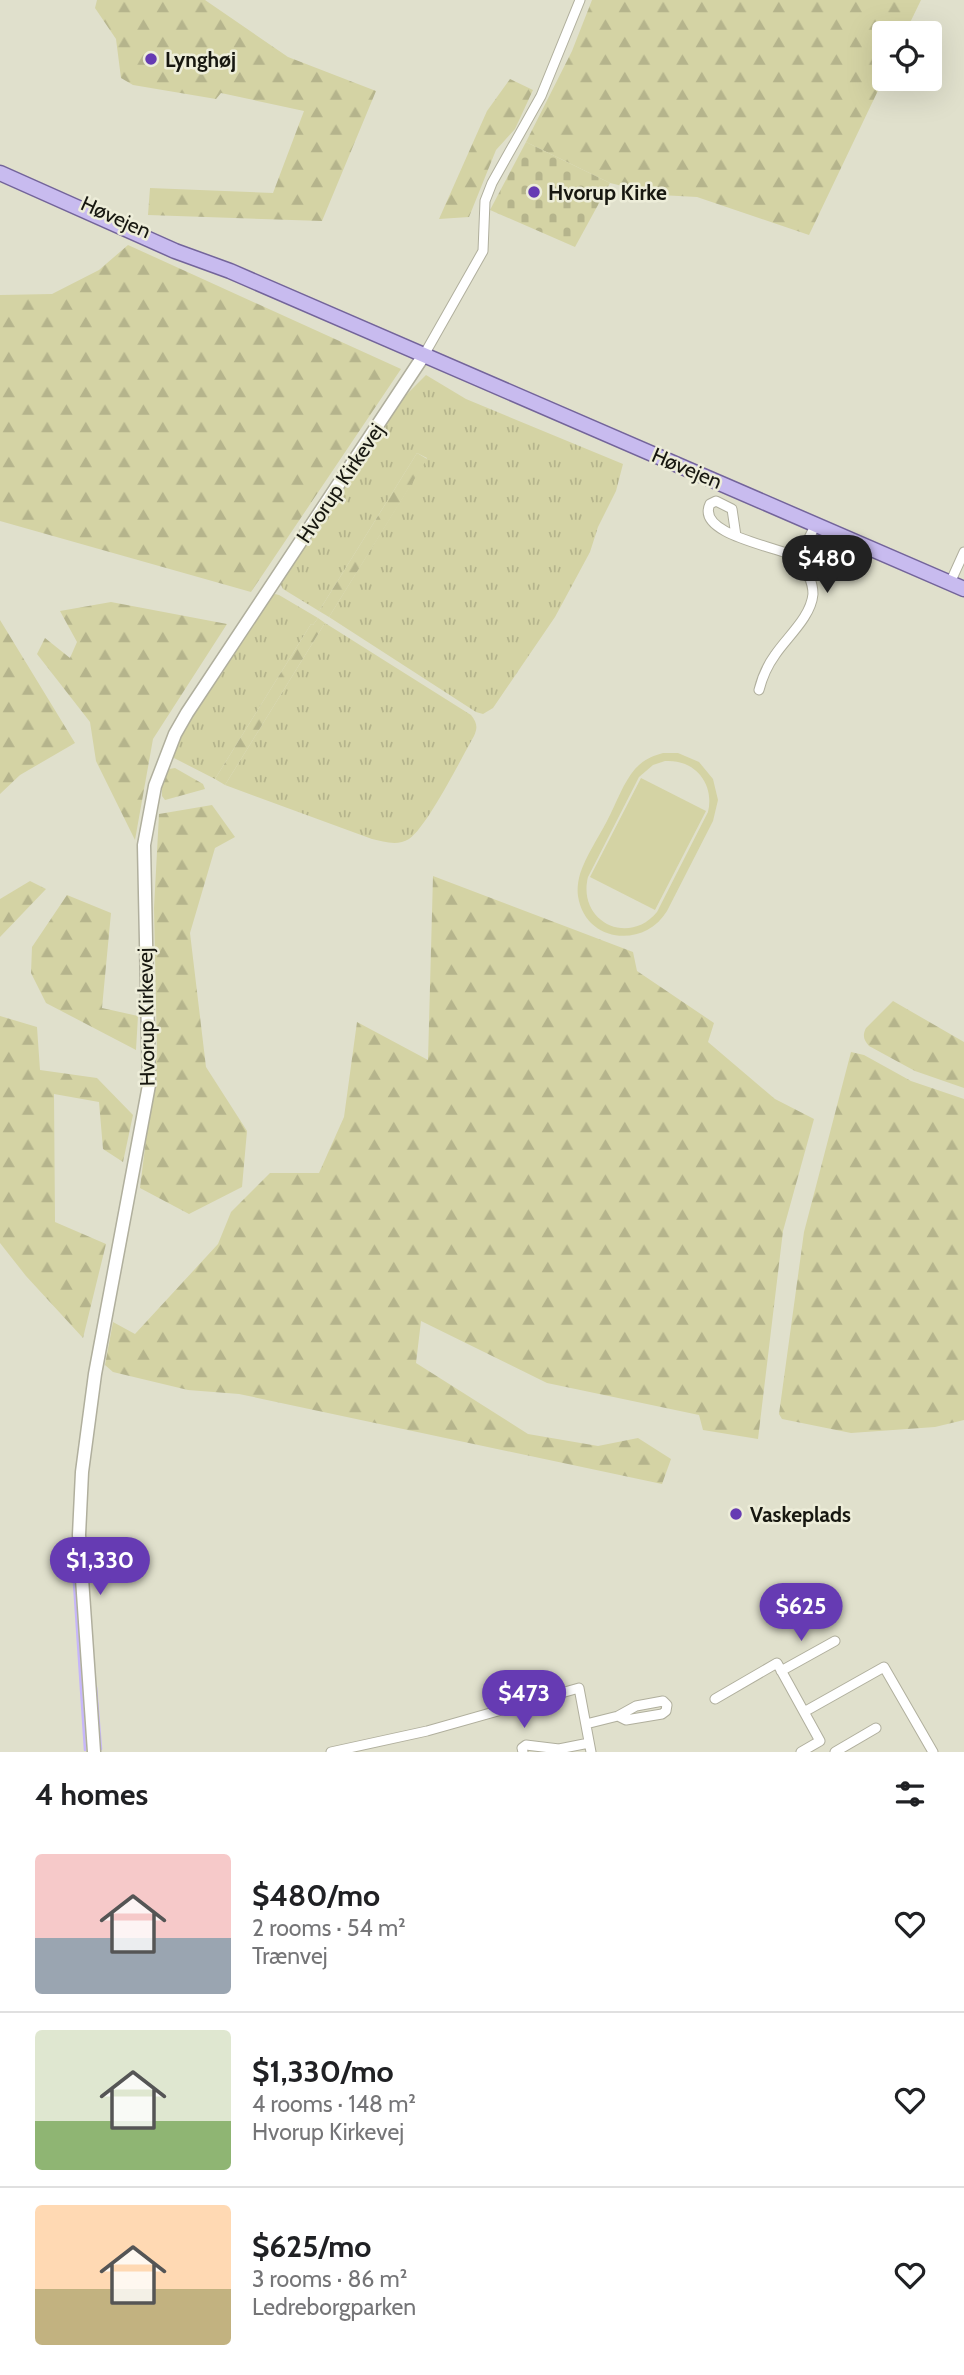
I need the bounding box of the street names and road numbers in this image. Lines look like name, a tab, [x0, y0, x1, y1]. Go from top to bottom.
street label: Høvejen	[77, 191, 155, 244]
street label: Hvorup Kirkevej	[291, 418, 390, 548]
street label: Høvejen	[648, 442, 726, 495]
street label: Hvorup Kirkevej	[132, 947, 161, 1087]

